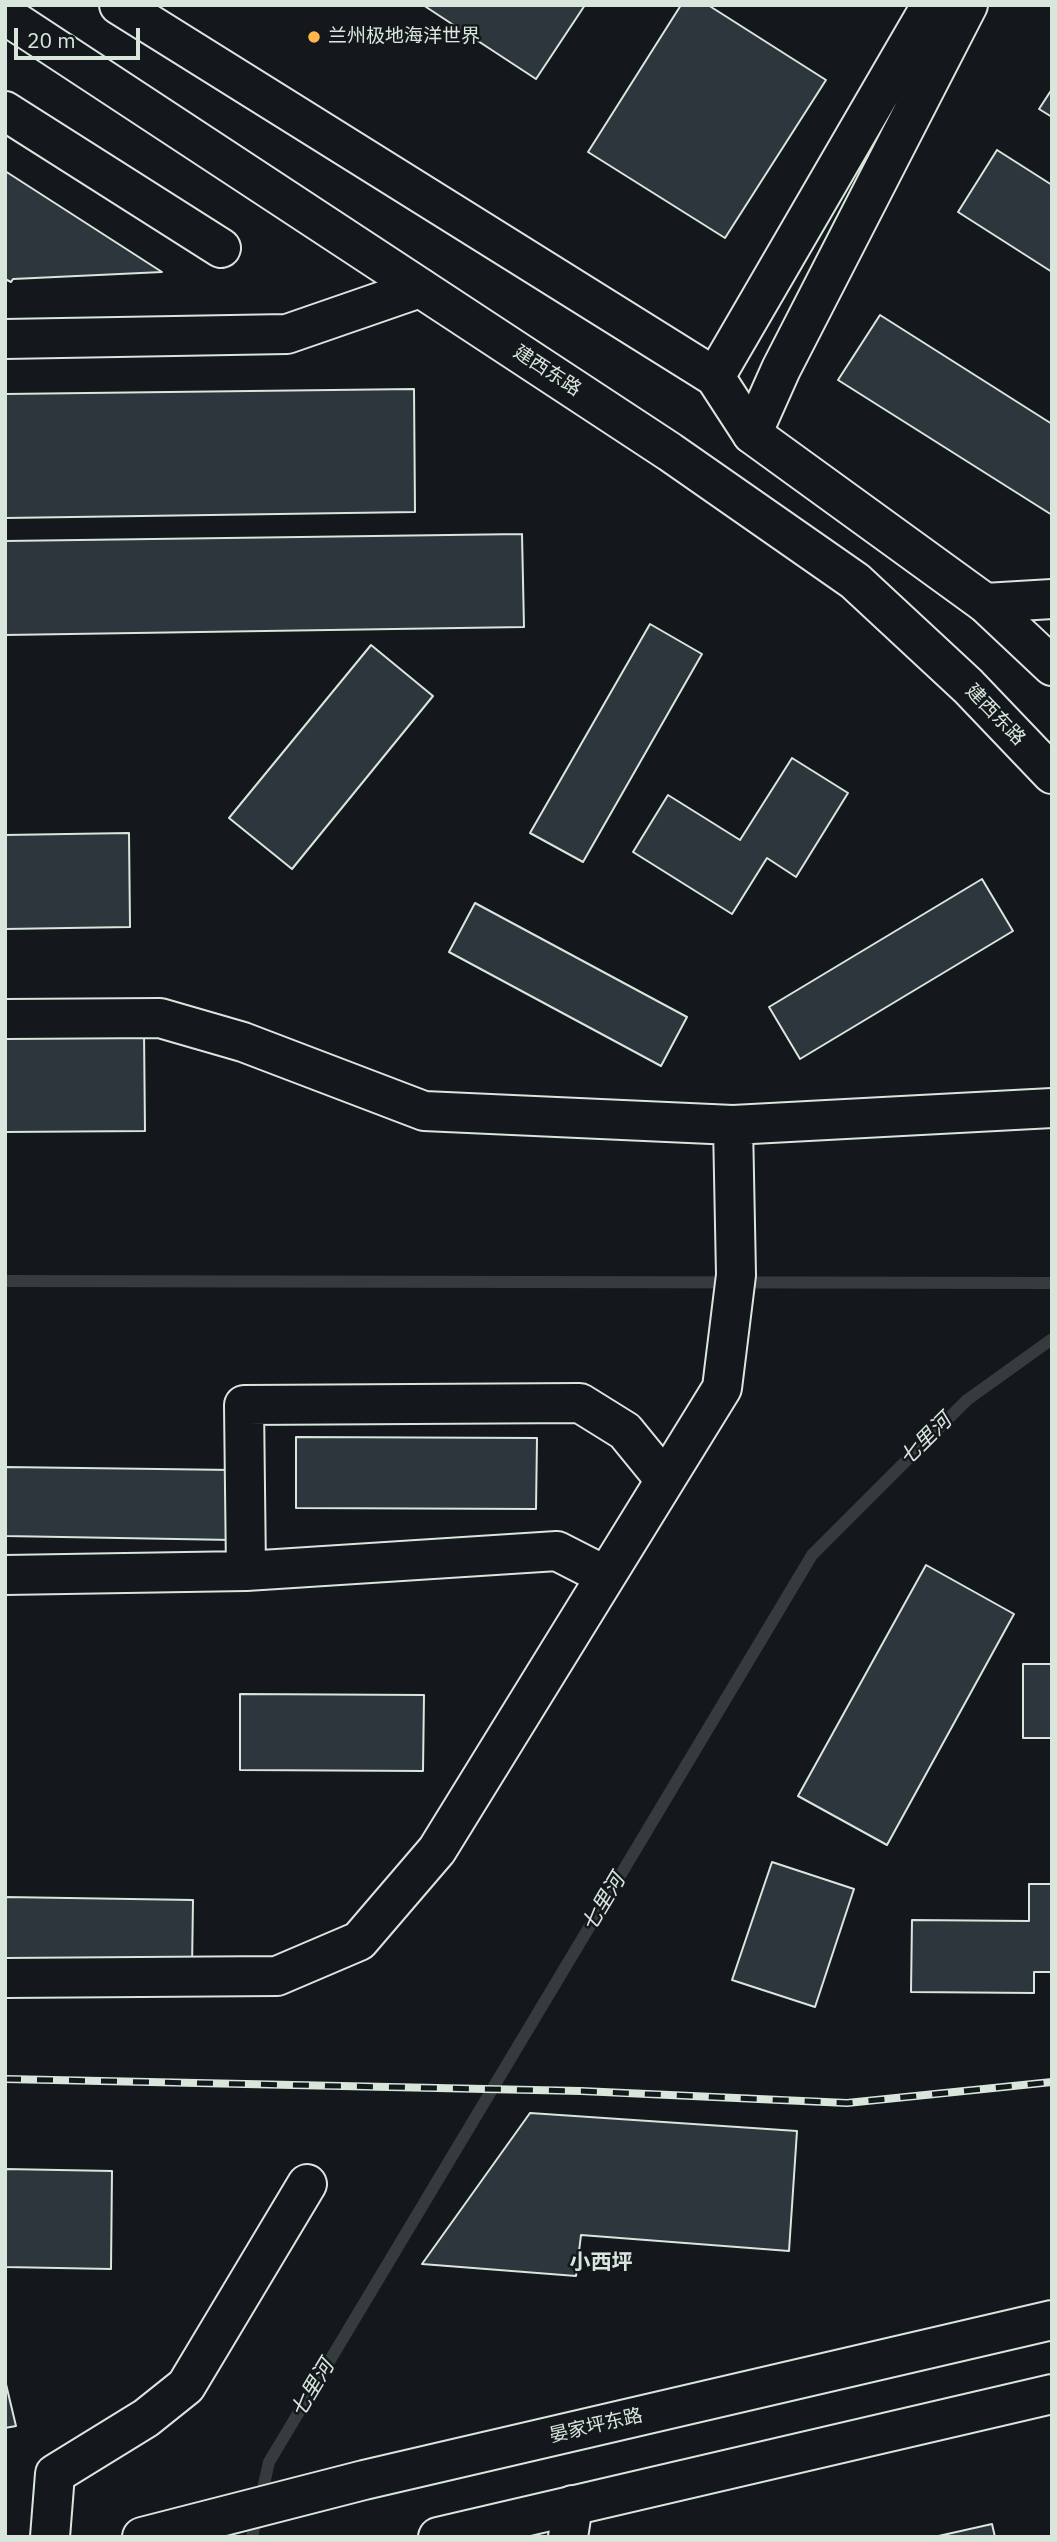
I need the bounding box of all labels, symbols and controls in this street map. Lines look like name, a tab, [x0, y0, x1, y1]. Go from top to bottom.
scale bar	[18, 14, 144, 58]
text: 20 m	[27, 26, 76, 54]
place label: 兰州极地海洋世界	[328, 26, 480, 48]
marker: 兰州极地海洋世界	[306, 29, 322, 45]
street label: 建西东路	[509, 341, 585, 401]
street label: 建西东路	[960, 680, 1030, 750]
water label: 七里河	[895, 1409, 957, 1471]
water label: 七里河	[577, 1870, 631, 1936]
district label: 小西坪	[570, 2250, 632, 2276]
water label: 七里河	[286, 2356, 340, 2422]
street label: 晏家坪东路	[547, 2404, 645, 2448]

